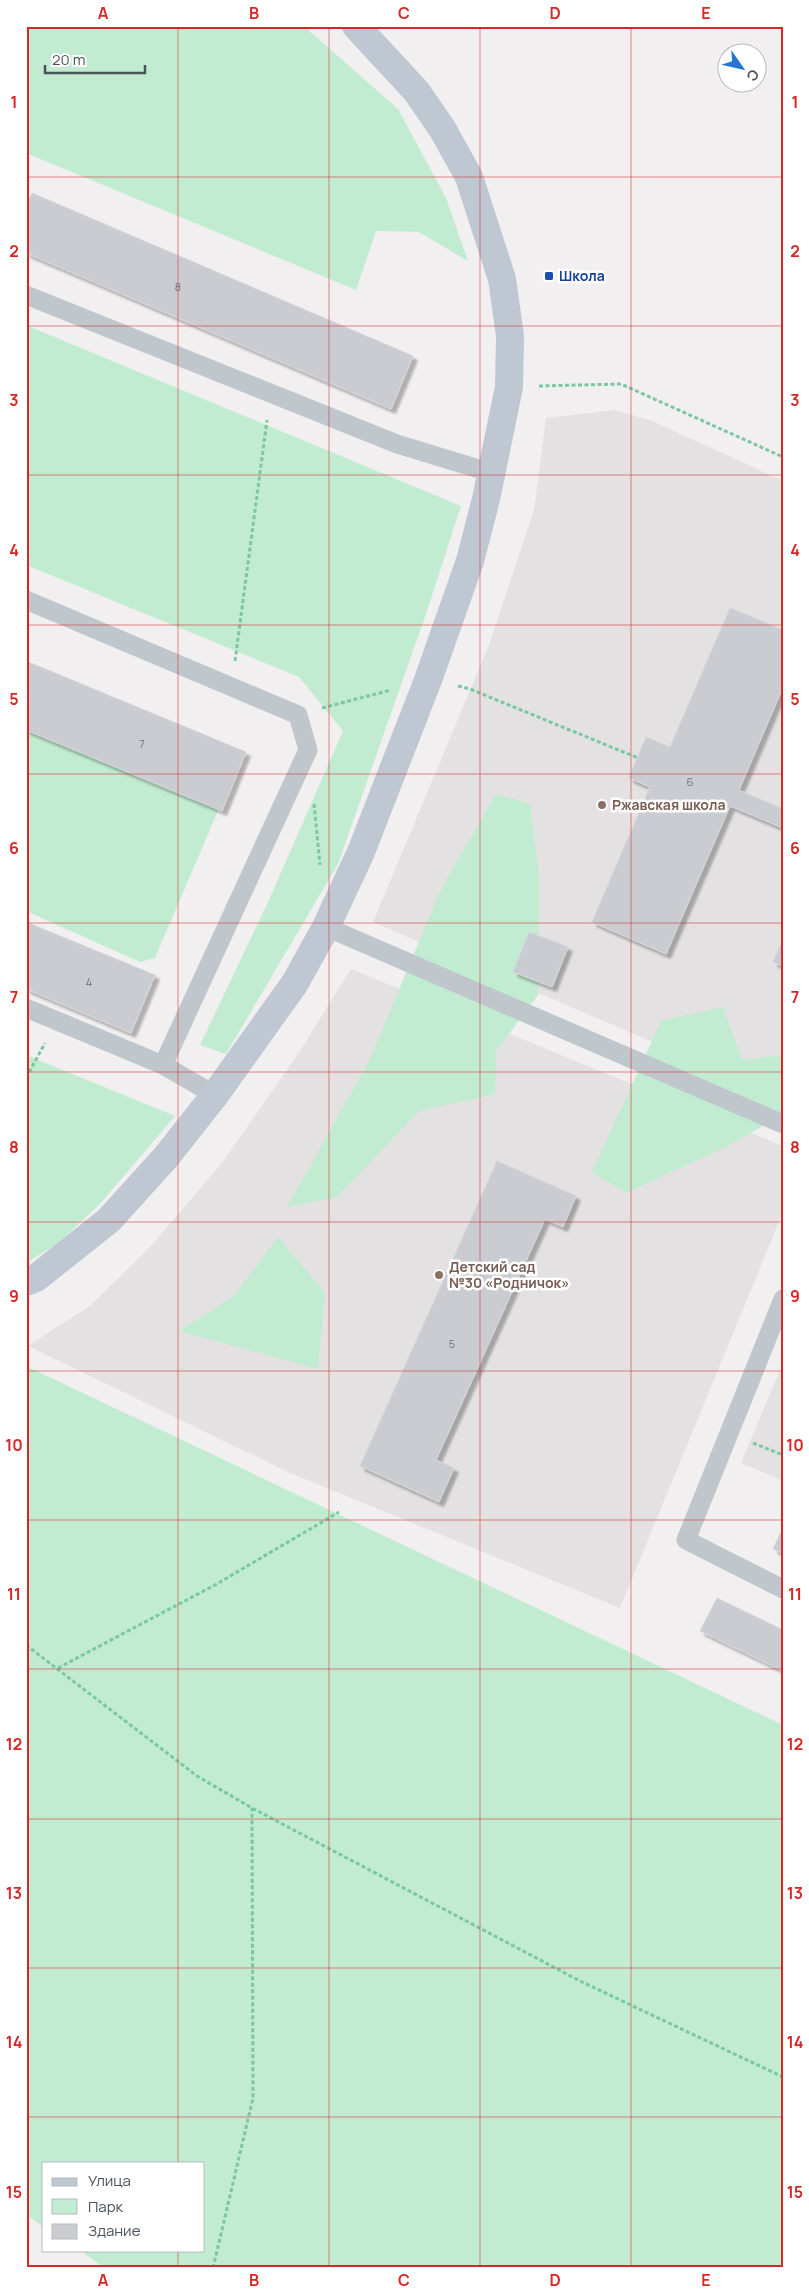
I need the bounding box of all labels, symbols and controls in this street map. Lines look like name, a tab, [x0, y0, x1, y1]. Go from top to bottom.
text: A	[98, 2, 109, 24]
text: B	[249, 2, 259, 24]
text: C	[398, 2, 410, 24]
text: D	[549, 2, 561, 24]
text: E	[701, 2, 711, 24]
scale bar	[45, 42, 145, 74]
north arrow	[716, 42, 766, 92]
text: 20 m	[52, 49, 85, 70]
text: С	[742, 66, 764, 85]
text: 1	[10, 91, 18, 113]
text: 1	[791, 91, 799, 113]
text: 2	[9, 240, 19, 262]
text: 2	[790, 240, 800, 262]
place label: Школа	[559, 266, 605, 285]
marker: Школа	[543, 270, 555, 282]
house number: 8	[175, 279, 181, 294]
text: 3	[9, 389, 19, 411]
text: 3	[790, 389, 800, 411]
text: 4	[9, 539, 19, 561]
text: 4	[790, 539, 800, 561]
text: 5	[9, 688, 19, 710]
text: 5	[790, 688, 800, 710]
house number: 7	[139, 736, 145, 751]
house number: 6	[687, 774, 694, 789]
place label: Ржавская школа	[612, 795, 726, 814]
marker: Ржавская школа	[596, 799, 608, 811]
text: 6	[9, 837, 19, 859]
text: 6	[790, 837, 800, 859]
house number: 4	[86, 974, 92, 989]
text: 7	[10, 986, 18, 1008]
text: 7	[791, 986, 799, 1008]
text: 8	[9, 1136, 19, 1158]
text: 8	[790, 1136, 800, 1158]
place label: Детский сад №30 «Родничок»	[449, 1257, 569, 1292]
marker: Детский сад №30 «Родничок»	[433, 1269, 445, 1281]
text: 9	[9, 1285, 19, 1307]
text: 9	[790, 1285, 800, 1307]
house number: 5	[449, 1336, 455, 1351]
text: 10	[5, 1434, 23, 1456]
text: 10	[786, 1434, 804, 1456]
text: 11	[7, 1583, 21, 1605]
text: 11	[788, 1583, 802, 1605]
text: 12	[6, 1733, 22, 1755]
text: 12	[787, 1733, 803, 1755]
text: 13	[6, 1882, 22, 1904]
text: 13	[787, 1882, 803, 1904]
text: 14	[6, 2031, 22, 2053]
text: 14	[787, 2031, 803, 2053]
legend	[42, 2162, 205, 2252]
text: Улица	[88, 2170, 131, 2191]
text: 15	[6, 2181, 22, 2203]
text: 15	[787, 2181, 803, 2203]
text: Парк	[88, 2196, 124, 2217]
text: Здание	[88, 2220, 141, 2241]
text: A	[98, 2269, 109, 2291]
text: B	[249, 2269, 259, 2291]
text: C	[398, 2269, 410, 2291]
text: D	[549, 2269, 561, 2291]
text: E	[701, 2269, 711, 2291]

